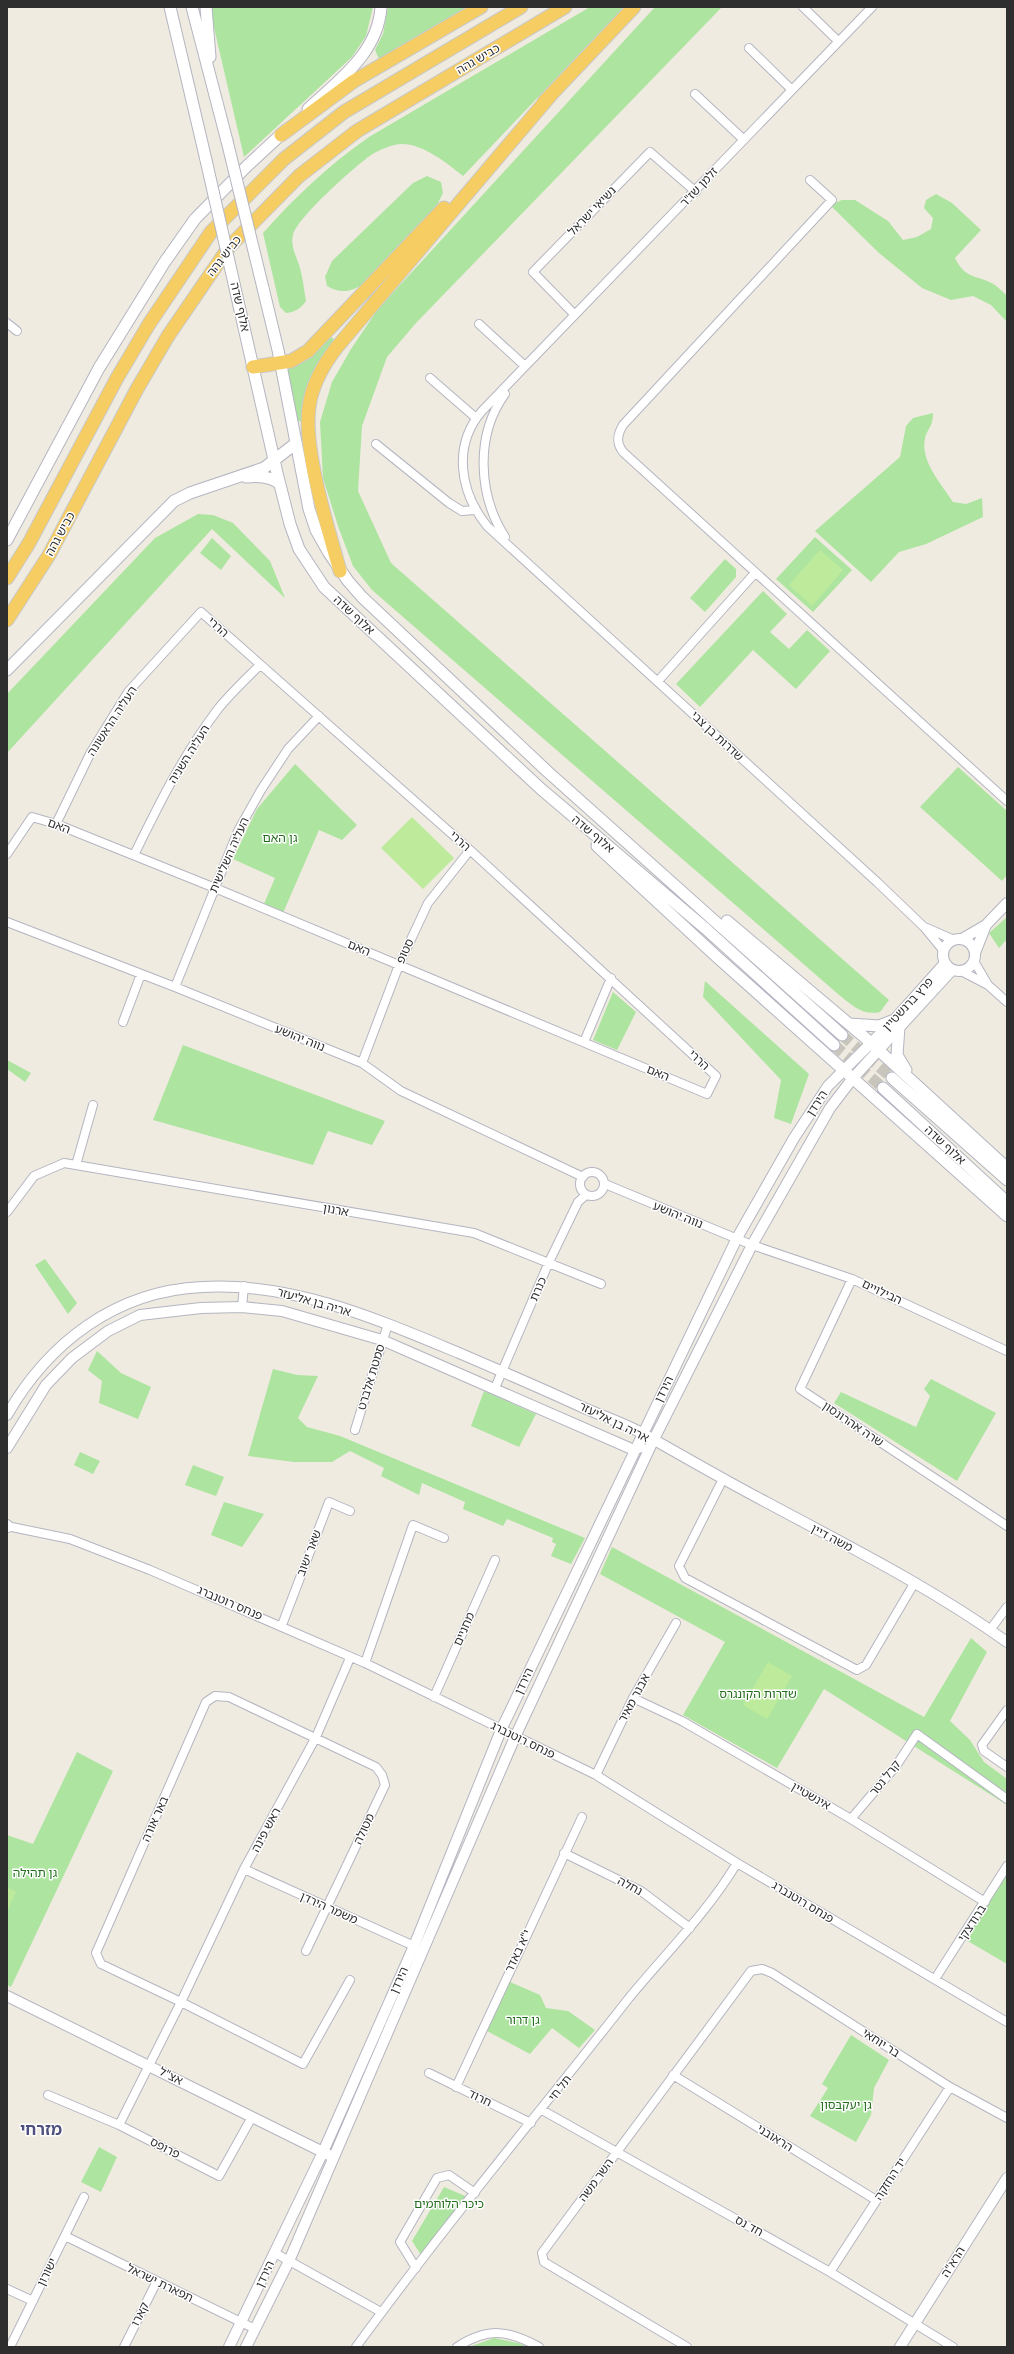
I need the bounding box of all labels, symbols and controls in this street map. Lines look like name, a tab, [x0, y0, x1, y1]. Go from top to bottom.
street label: כביש גהה	[453, 40, 502, 77]
street label: זלמן שז"ר	[677, 164, 721, 210]
street label: נשיאי ישראל	[564, 183, 619, 239]
street label: כביש גהה	[203, 232, 244, 279]
street label: אלוף שדה	[228, 281, 254, 334]
street label: כביש גהה	[41, 509, 78, 558]
street label: אלוף שדה	[331, 592, 378, 638]
street label: הררי	[205, 613, 232, 640]
street label: העליה הראשונה	[83, 683, 140, 759]
street label: שדרות בן צבי	[688, 707, 747, 764]
street label: העליה השניה	[165, 722, 213, 786]
street label: אלוף שדה	[569, 812, 618, 856]
street label: האם	[46, 814, 73, 837]
street label: העליה השלישית	[205, 815, 252, 895]
street label: הררי	[447, 827, 474, 854]
park label: גן האם	[263, 830, 298, 845]
street label: האם	[346, 936, 373, 959]
street label: סטופ	[392, 936, 417, 966]
street label: פרץ ברנשטיין	[879, 974, 936, 1034]
street label: נווה יהושע	[273, 1021, 327, 1054]
street label: הררי	[686, 1046, 713, 1073]
street label: האם	[645, 1061, 672, 1084]
street label: הירדן	[803, 1087, 830, 1118]
street label: אלוף שדה	[922, 1122, 969, 1168]
street label: נווה יהושע	[651, 1198, 705, 1231]
street label: ארנון	[322, 1200, 351, 1219]
street label: כנרת	[526, 1274, 549, 1303]
street label: הבילויים	[860, 1276, 905, 1307]
street label: אריה בן אליעזר	[275, 1284, 353, 1319]
street label: סמטת אלברט	[353, 1342, 388, 1412]
street label: הירדן	[651, 1373, 676, 1404]
street label: אריה בן אליעזר	[577, 1398, 652, 1445]
street label: שרה אהרונסון	[820, 1398, 887, 1449]
street label: משה דיין	[809, 1520, 856, 1555]
street label: שאר ישוב	[293, 1528, 324, 1578]
street label: פנחס רוטנברג	[195, 1582, 265, 1623]
street label: מחניים	[450, 1610, 478, 1648]
street label: הירדן	[511, 1665, 536, 1696]
street label: אבנר מאיר	[614, 1670, 653, 1725]
park label: שדרות הקונגרס	[719, 1686, 797, 1701]
street label: פנחס רוטנברג	[489, 1718, 558, 1762]
street label: קרל נטר	[866, 1757, 904, 1798]
street label: אינשטיין	[789, 1778, 834, 1813]
street label: באר אורה	[138, 1793, 171, 1844]
street label: ראש פינה	[248, 1805, 284, 1855]
street label: מטולה	[350, 1811, 377, 1847]
park label: גן תהילה	[13, 1865, 58, 1880]
street label: נחלה	[615, 1873, 645, 1898]
street label: פנחס רוטנברג	[770, 1877, 837, 1926]
street label: משמר הירדן	[298, 1888, 360, 1927]
street label: ברודצקי	[954, 1901, 989, 1944]
street label: י"א באדר	[501, 1927, 534, 1975]
street label: הירדן	[386, 1964, 411, 1995]
park label: גן דרור	[506, 2012, 540, 2027]
street label: בר יוחאי	[860, 2025, 903, 2060]
street label: אצ"ל	[157, 2063, 186, 2088]
street label: תל חי	[545, 2072, 574, 2104]
street label: חרוד	[466, 2085, 494, 2110]
park label: גן יעקבסון	[820, 2097, 872, 2112]
district label: מזרחי	[20, 2119, 62, 2138]
street label: הראובני	[754, 2121, 796, 2154]
street label: פרופס	[148, 2134, 183, 2161]
street label: השר משה	[575, 2155, 616, 2204]
street label: יד החזקה	[870, 2155, 909, 2203]
park label: כיכר הלוחמים	[414, 2196, 484, 2211]
street label: חד נס	[733, 2212, 766, 2239]
street label: הרא"ה	[937, 2244, 968, 2280]
street label: ישורון	[33, 2255, 60, 2288]
street label: הירדן	[252, 2258, 277, 2289]
street label: תפארת ישראל	[124, 2260, 196, 2305]
street label: קארו	[127, 2299, 152, 2328]

